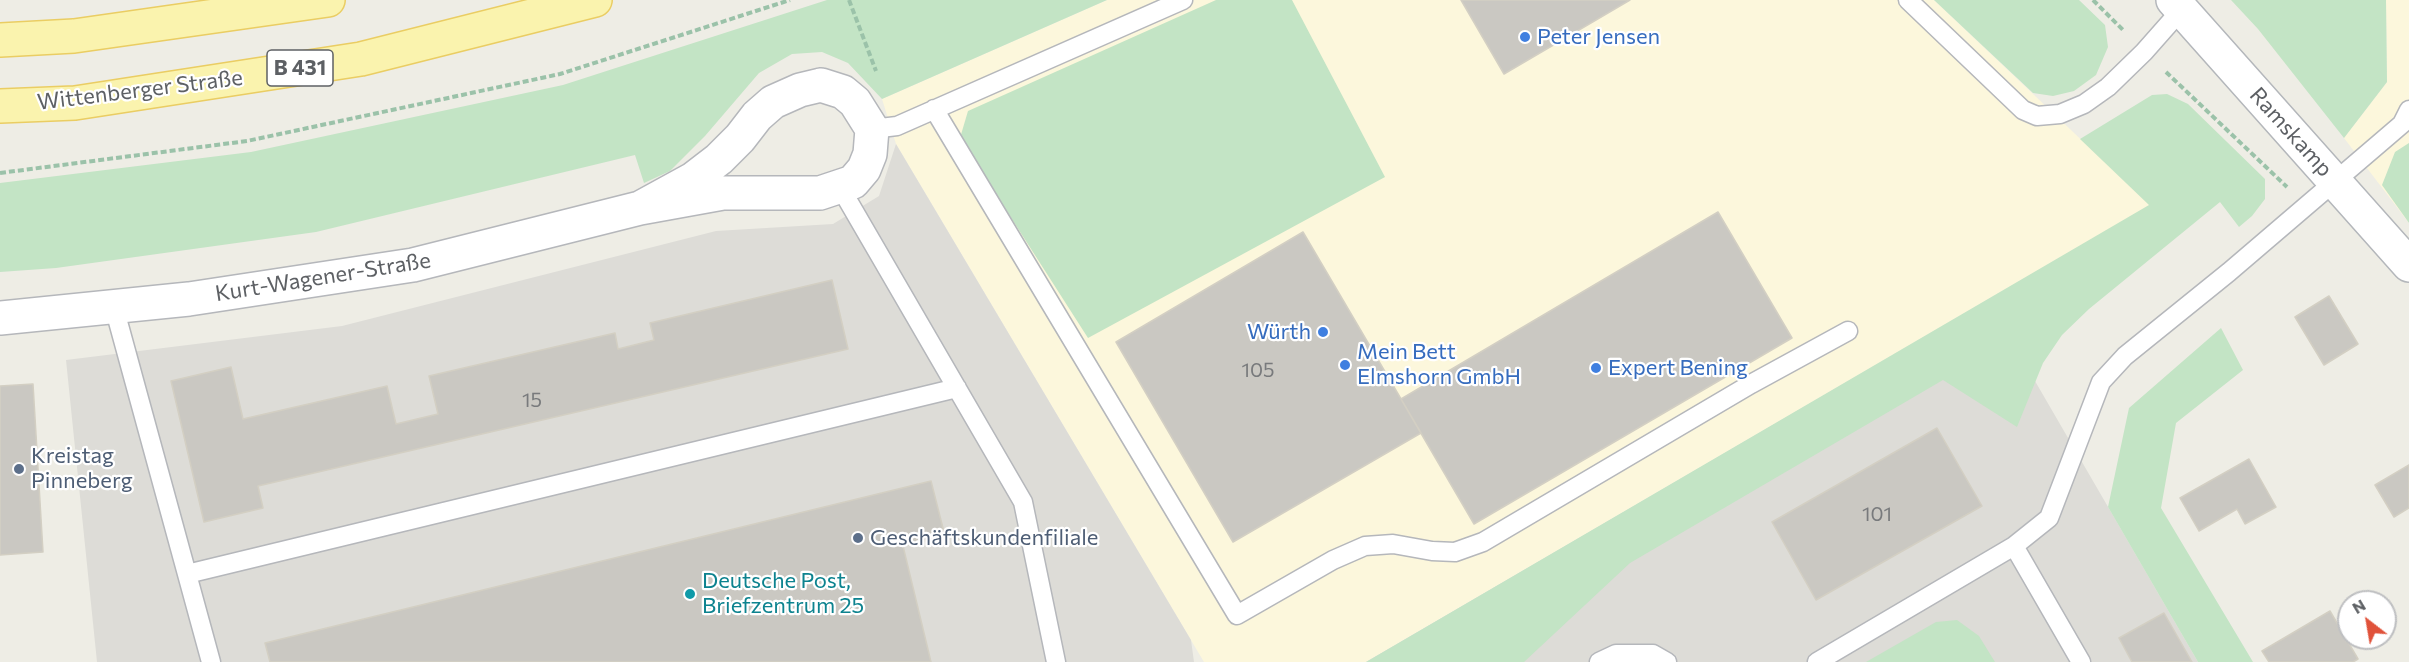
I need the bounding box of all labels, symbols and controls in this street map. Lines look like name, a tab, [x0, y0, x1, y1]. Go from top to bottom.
place label: Peter Jensen	[1537, 24, 1660, 50]
marker: Peter Jensen	[1518, 30, 1532, 44]
road number: B 431	[267, 50, 333, 86]
street label: Wittenberger Straße	[36, 64, 244, 116]
street label: Ramskamp	[2244, 82, 2338, 182]
street label: Kurt-Wagener-Straße	[213, 247, 433, 307]
place label: Würth	[1247, 319, 1311, 345]
marker: Würth	[1316, 325, 1330, 339]
place label: Mein Bett Elmshorn GmbH	[1357, 339, 1521, 390]
place label: Expert Bening	[1608, 355, 1748, 381]
house number: 105	[1241, 358, 1275, 382]
marker: Mein Bett Elmshorn GmbH	[1338, 358, 1352, 372]
marker: Expert Bening	[1589, 361, 1603, 375]
house number: 15	[522, 388, 542, 412]
place label: Kreistag Pinneberg	[31, 443, 133, 494]
marker: Kreistag Pinneberg	[12, 462, 26, 476]
house number: 101	[1862, 502, 1892, 526]
place label: Geschäftskundenfiliale	[870, 525, 1098, 551]
marker: Geschäftskundenfiliale	[851, 531, 865, 545]
place label: Deutsche Post, Briefzentrum 25	[702, 568, 864, 620]
marker: Deutsche Post, Briefzentrum 25	[683, 587, 697, 601]
north arrow	[2337, 590, 2397, 650]
text: N	[2348, 595, 2369, 617]

